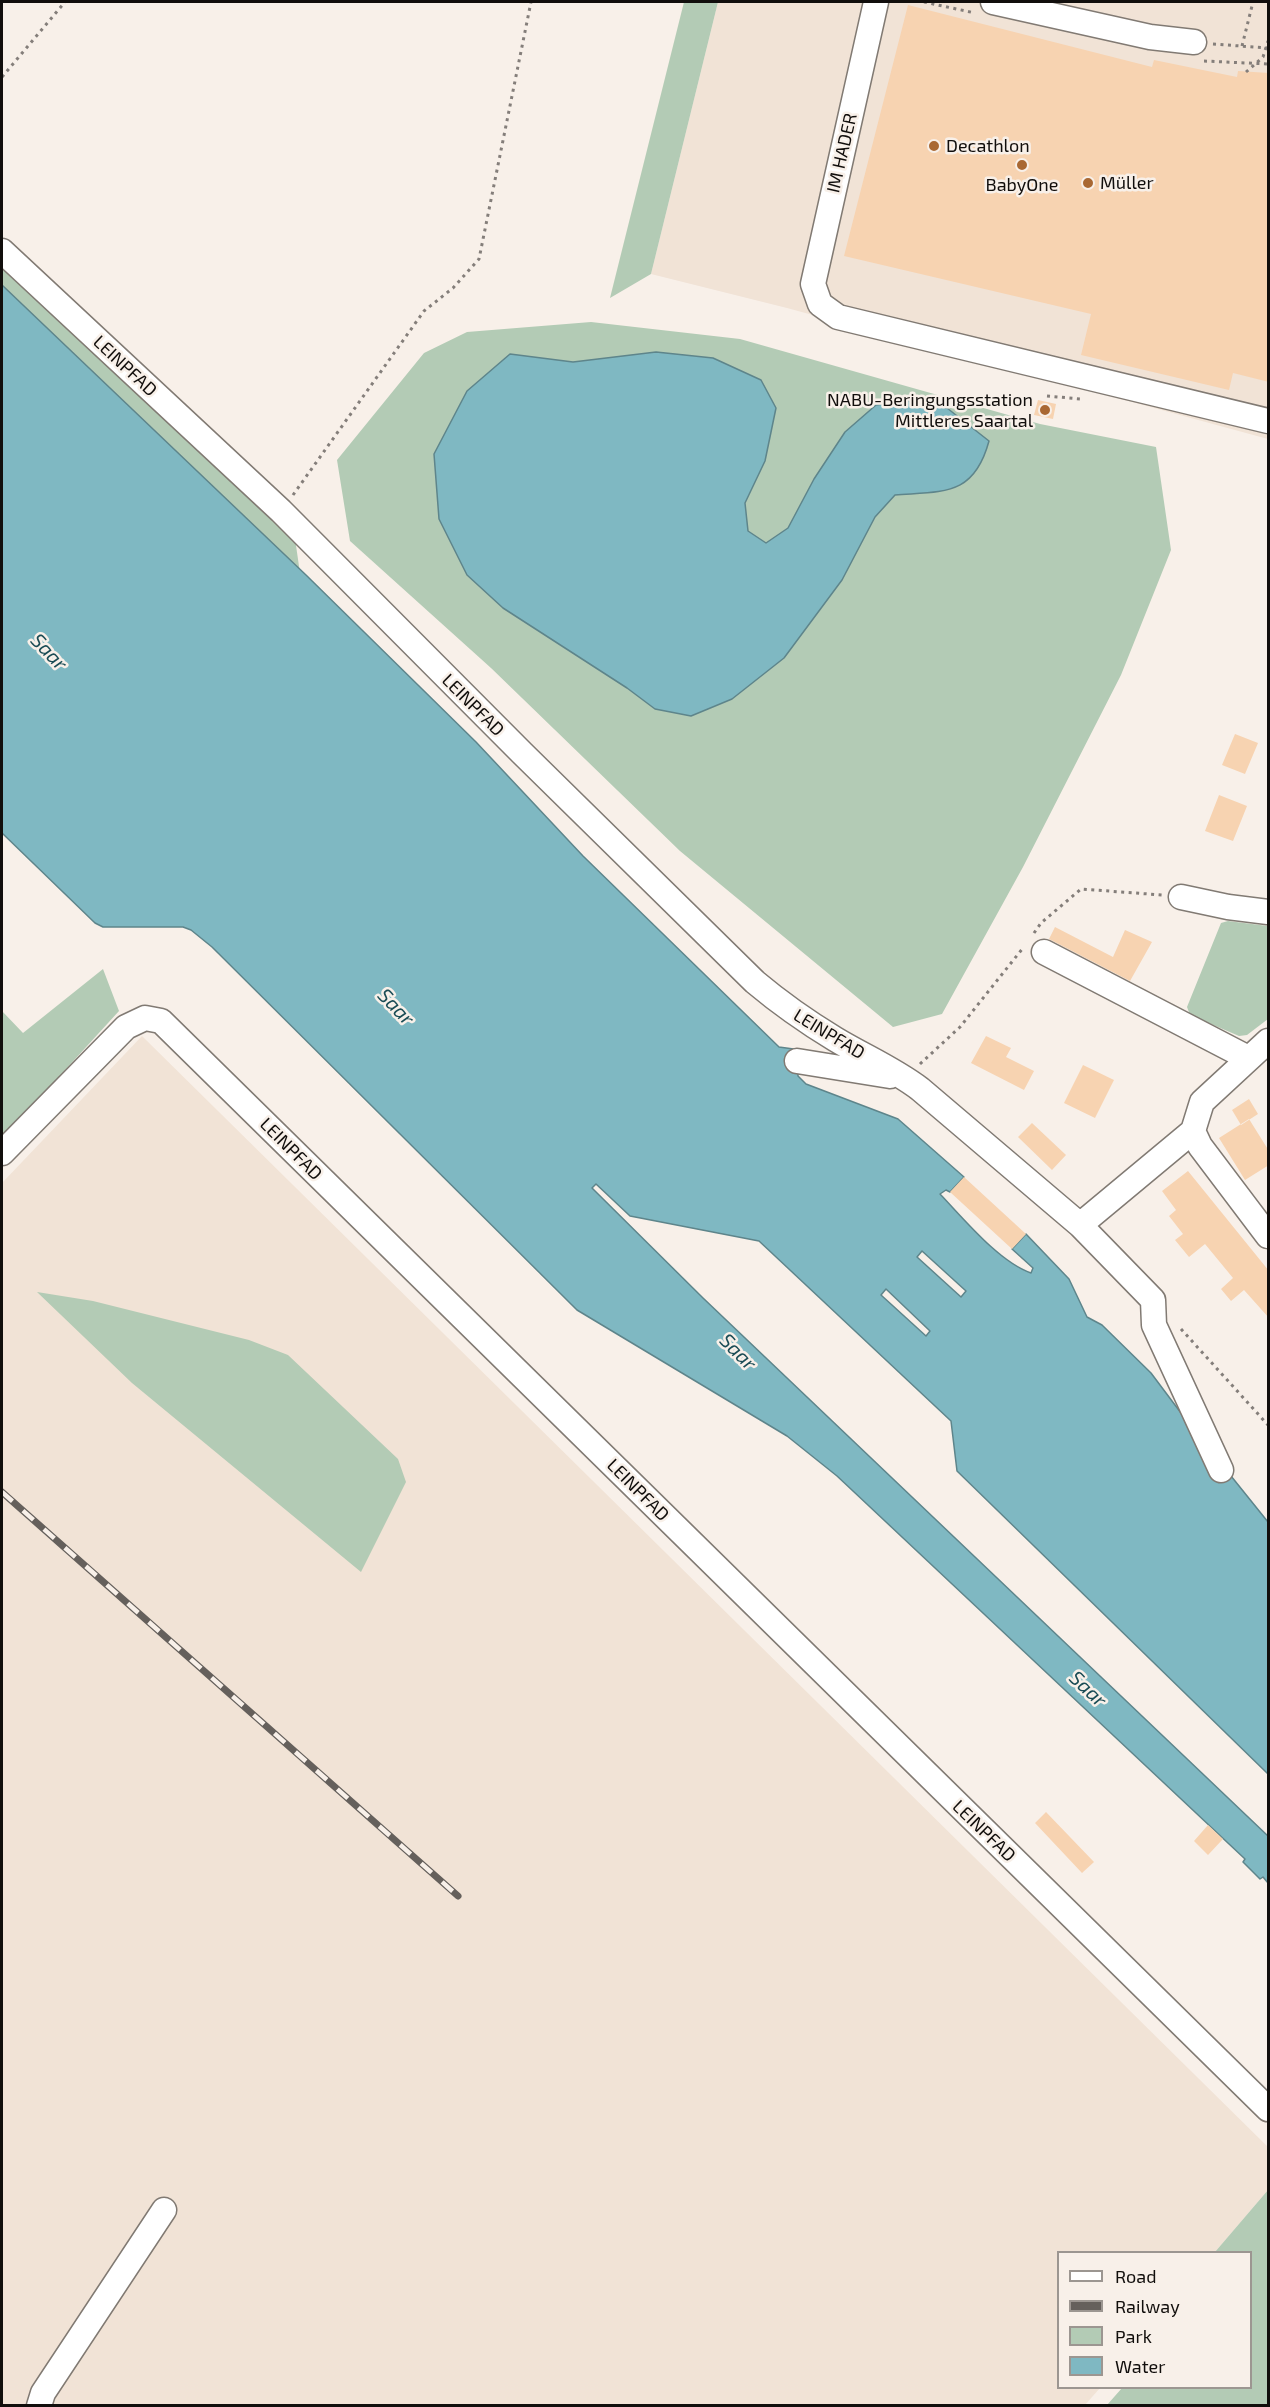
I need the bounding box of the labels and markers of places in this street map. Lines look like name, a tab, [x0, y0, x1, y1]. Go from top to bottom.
place label: Decathlon	[946, 135, 1030, 157]
marker: Decathlon	[927, 139, 941, 153]
marker: BabyOne	[1015, 158, 1029, 172]
place label: Müller	[1100, 172, 1154, 194]
place label: BabyOne	[986, 174, 1058, 196]
marker: Müller	[1081, 176, 1095, 190]
place label: NABU-Beringungsstation Mittleres Saartal	[827, 389, 1033, 432]
marker: NABU-Beringungsstation Mittleres Saartal	[1038, 403, 1052, 417]

